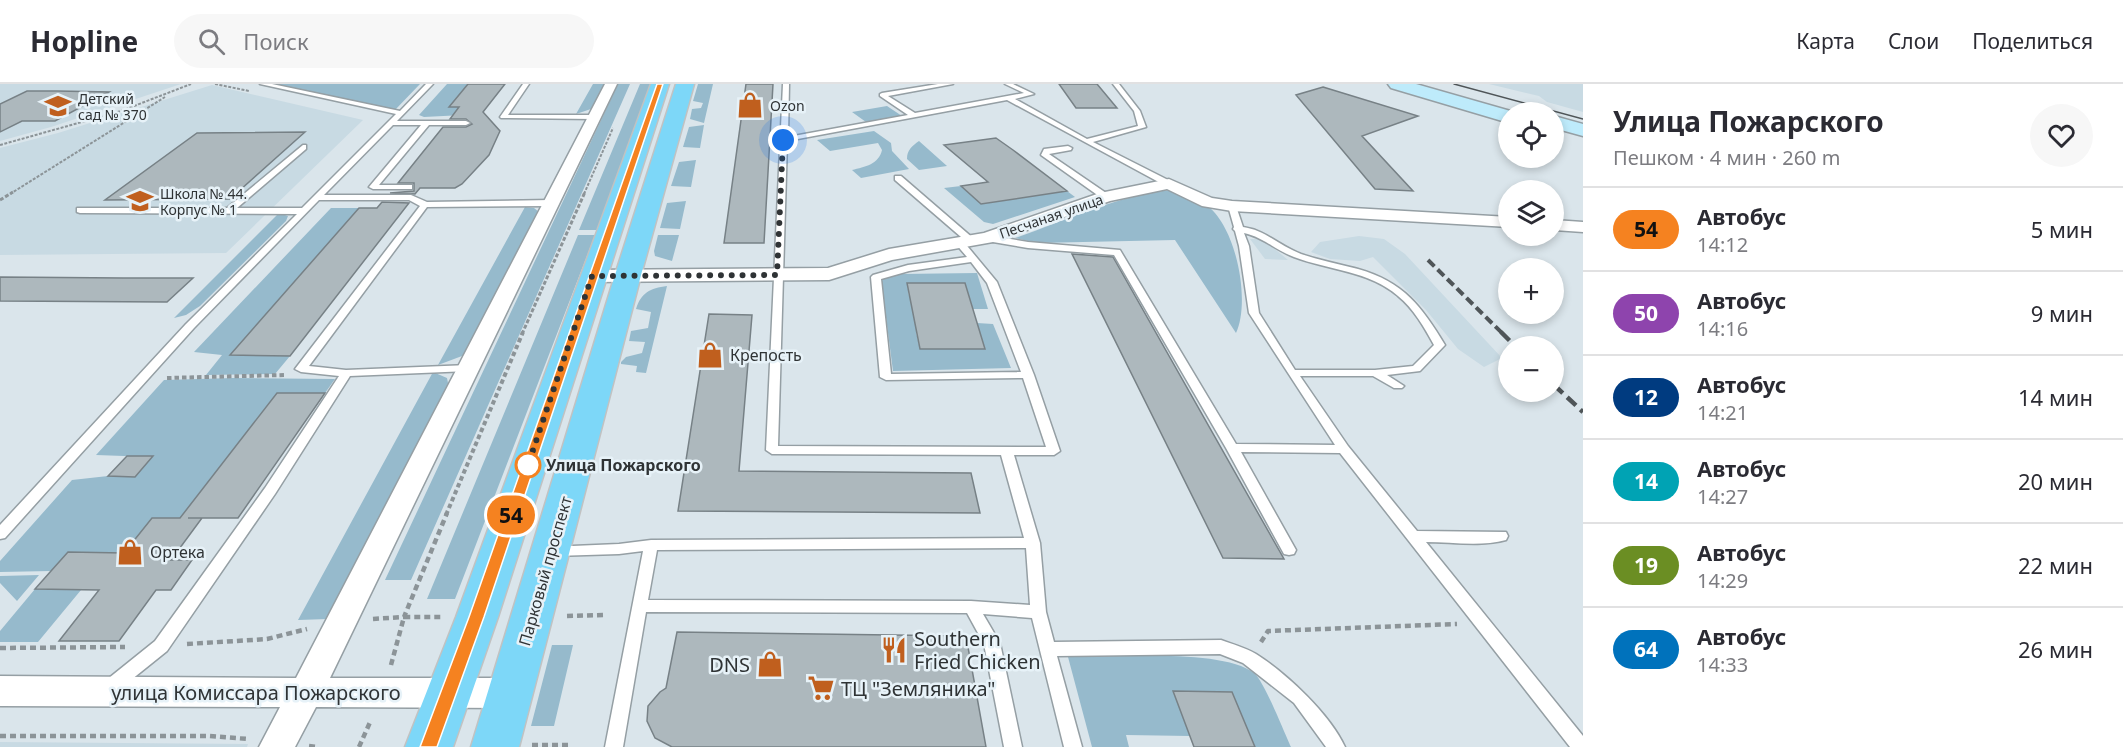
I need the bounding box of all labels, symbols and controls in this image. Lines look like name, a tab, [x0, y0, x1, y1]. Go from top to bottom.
search box	[174, 14, 594, 68]
text: Hopline	[30, 22, 138, 60]
icon: search	[195, 25, 228, 58]
text: Поиск	[243, 26, 309, 56]
text: Карта	[1796, 27, 1855, 55]
text: Слои	[1888, 27, 1939, 55]
text: Поделиться	[1972, 27, 2093, 55]
place label: Детский сад № 370	[78, 89, 147, 124]
shop icon: Ozon	[735, 90, 765, 120]
school or university icon: Детский сад № 370	[43, 91, 73, 121]
place label: Ozon	[770, 96, 805, 115]
map controls	[1498, 102, 1564, 402]
button: locate	[1498, 102, 1564, 168]
text: Улица Пожарского	[1613, 102, 1884, 140]
button: heart	[2030, 104, 2093, 167]
your location	[768, 125, 798, 155]
text: Пешком · 4 мин · 260 m	[1613, 144, 1840, 171]
button: layers	[1498, 180, 1564, 246]
place label: Школа № 44. Корпус № 1	[160, 184, 247, 219]
school or university icon: Школа № 44. Корпус № 1	[125, 186, 155, 216]
street label: Песчаная улица	[997, 189, 1105, 243]
text: Автобус	[1697, 201, 1786, 231]
text: 5 мин	[2031, 214, 2093, 244]
text: 54	[1634, 215, 1658, 243]
text: 14:12	[1697, 231, 1748, 258]
button: +	[1498, 258, 1564, 324]
text: Автобус	[1697, 285, 1786, 315]
text: 9 мин	[2031, 298, 2093, 328]
text: 50	[1634, 299, 1658, 327]
text: 14:16	[1697, 315, 1748, 342]
button: −	[1498, 336, 1564, 402]
shop icon: Крепость	[695, 340, 725, 370]
place label: Крепость	[730, 344, 802, 366]
text: Автобус	[1697, 369, 1786, 399]
text: 14 мин	[2018, 382, 2093, 412]
text: 12	[1634, 383, 1658, 411]
text: 14:21	[1697, 399, 1748, 426]
marker: Улица Пожарского	[515, 452, 541, 478]
text: Автобус	[1697, 453, 1786, 483]
place label: Улица Пожарского	[546, 454, 701, 476]
text: 20 мин	[2018, 466, 2093, 496]
text: 14	[1634, 467, 1658, 495]
text: 14:27	[1697, 483, 1748, 510]
street label: Парковый проспект	[513, 493, 577, 648]
line badge: 54	[484, 496, 538, 534]
text: 54	[499, 501, 523, 529]
shop icon: Ортека	[115, 537, 145, 567]
text: Автобус	[1697, 537, 1786, 567]
place label: Ортека	[150, 541, 205, 563]
text: 22 мин	[2018, 550, 2093, 580]
text: 19	[1634, 551, 1658, 579]
text: 14:29	[1697, 567, 1748, 594]
text: Автобус	[1697, 621, 1786, 651]
place label: Southern Fried Chicken	[914, 625, 1041, 675]
text: 26 мин	[2018, 634, 2093, 664]
restaurant icon: Southern Fried Chicken	[879, 635, 909, 665]
text: 64	[1634, 635, 1658, 663]
shop icon: DNS	[755, 649, 785, 679]
place label: DNS	[709, 651, 750, 678]
text: 14:33	[1697, 651, 1748, 678]
supermarket icon: ТЦ "Земляника"	[806, 673, 836, 703]
place label: ТЦ "Земляника"	[841, 675, 995, 702]
street label: улица Комиссара Пожарского	[111, 679, 401, 706]

